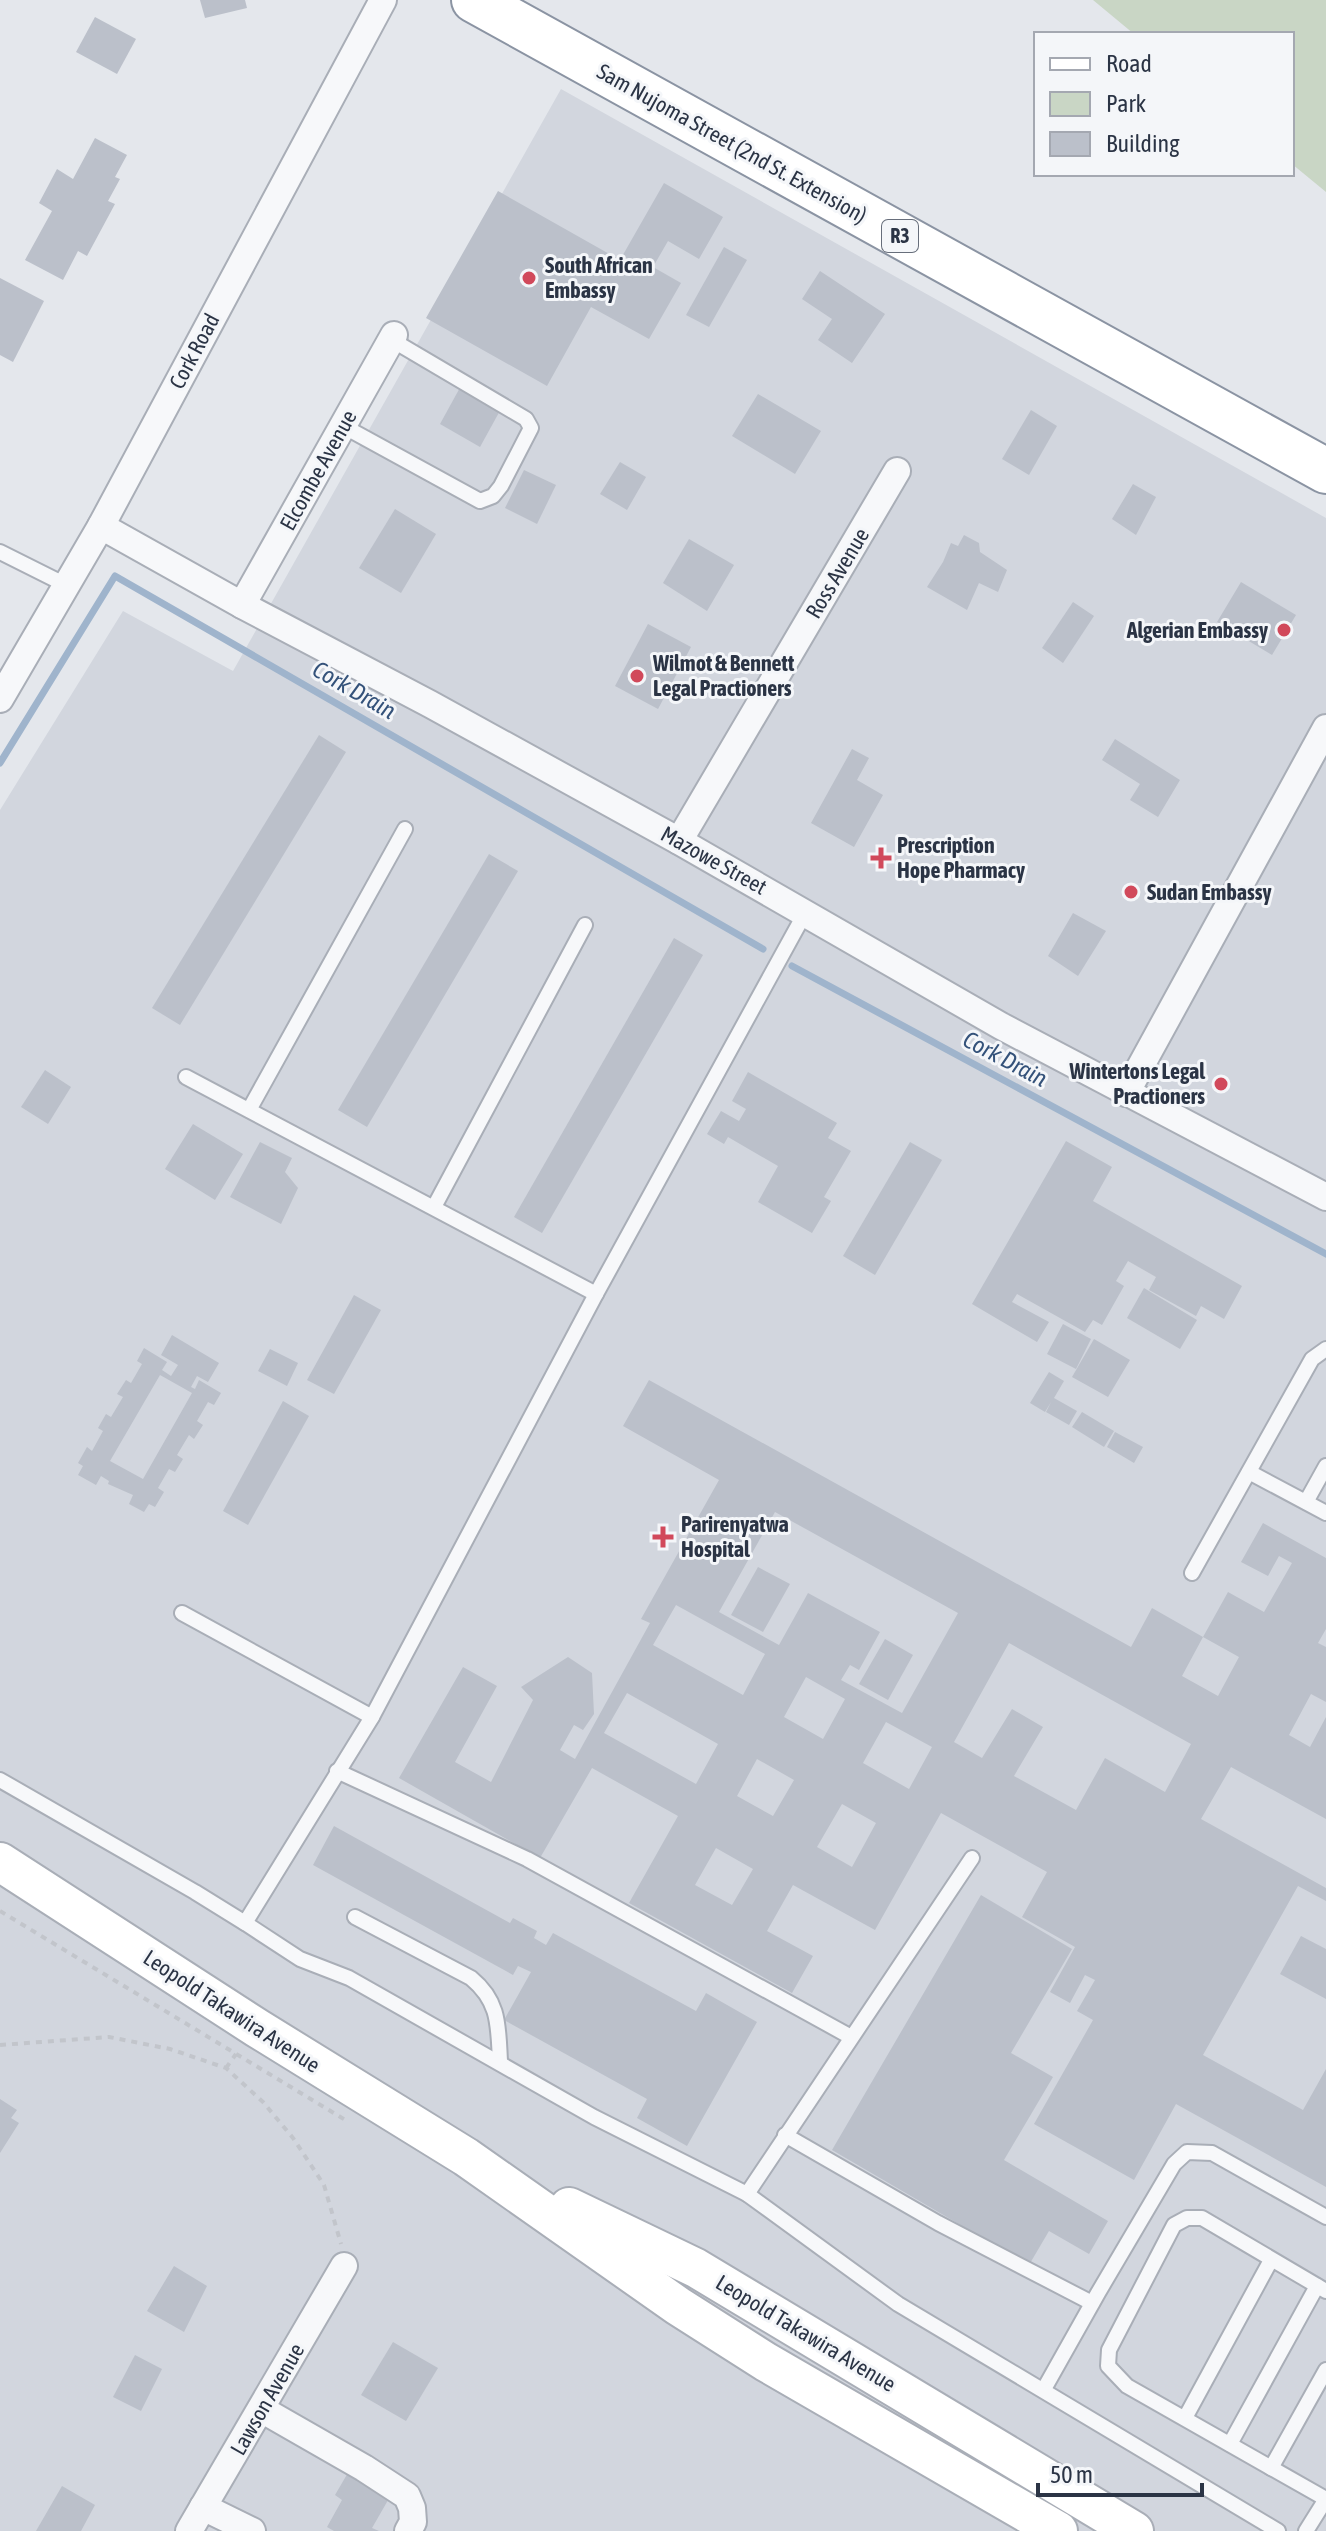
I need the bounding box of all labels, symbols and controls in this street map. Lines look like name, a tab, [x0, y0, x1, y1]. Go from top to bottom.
legend	[1034, 32, 1294, 176]
text: Road	[1106, 50, 1152, 77]
street label: Sam Nujoma Street (2nd St. Extension)	[593, 58, 871, 228]
text: Park	[1106, 90, 1147, 117]
text: Building	[1106, 130, 1180, 157]
road number: R3	[882, 220, 918, 252]
place label: South African Embassy	[545, 252, 653, 303]
marker: South African Embassy	[520, 269, 538, 287]
street label: Cork Road	[163, 309, 225, 393]
street label: Elcombe Avenue	[274, 405, 362, 535]
street label: Ross Avenue	[800, 523, 874, 623]
place label: Algerian Embassy	[1126, 617, 1268, 643]
marker: Algerian Embassy	[1275, 621, 1293, 639]
place label: Wilmot & Bennett Legal Practioners	[652, 650, 795, 701]
water label: Cork Drain	[308, 655, 401, 724]
marker: Wilmot & Bennett Legal Practioners	[628, 667, 646, 685]
street label: Mazowe Street	[657, 820, 771, 900]
place label: Prescription Hope Pharmacy	[897, 832, 1025, 883]
marker: Prescription Hope Pharmacy	[872, 849, 890, 867]
place label: Sudan Embassy	[1147, 879, 1272, 905]
marker: Sudan Embassy	[1122, 883, 1140, 901]
water label: Cork Drain	[959, 1025, 1052, 1092]
place label: Wintertons Legal Practioners	[1068, 1058, 1206, 1109]
marker: Wintertons Legal Practioners	[1212, 1075, 1230, 1093]
place label: Parirenyatwa Hospital	[681, 1511, 789, 1562]
marker: Parirenyatwa Hospital	[652, 1526, 674, 1548]
street label: Leopold Takawira Avenue	[139, 1944, 325, 2078]
street label: Leopold Takawira Avenue	[711, 2269, 901, 2397]
street label: Lawson Avenue	[225, 2339, 309, 2459]
scale bar	[1038, 2447, 1202, 2497]
text: 50 m	[1050, 2461, 1093, 2488]

